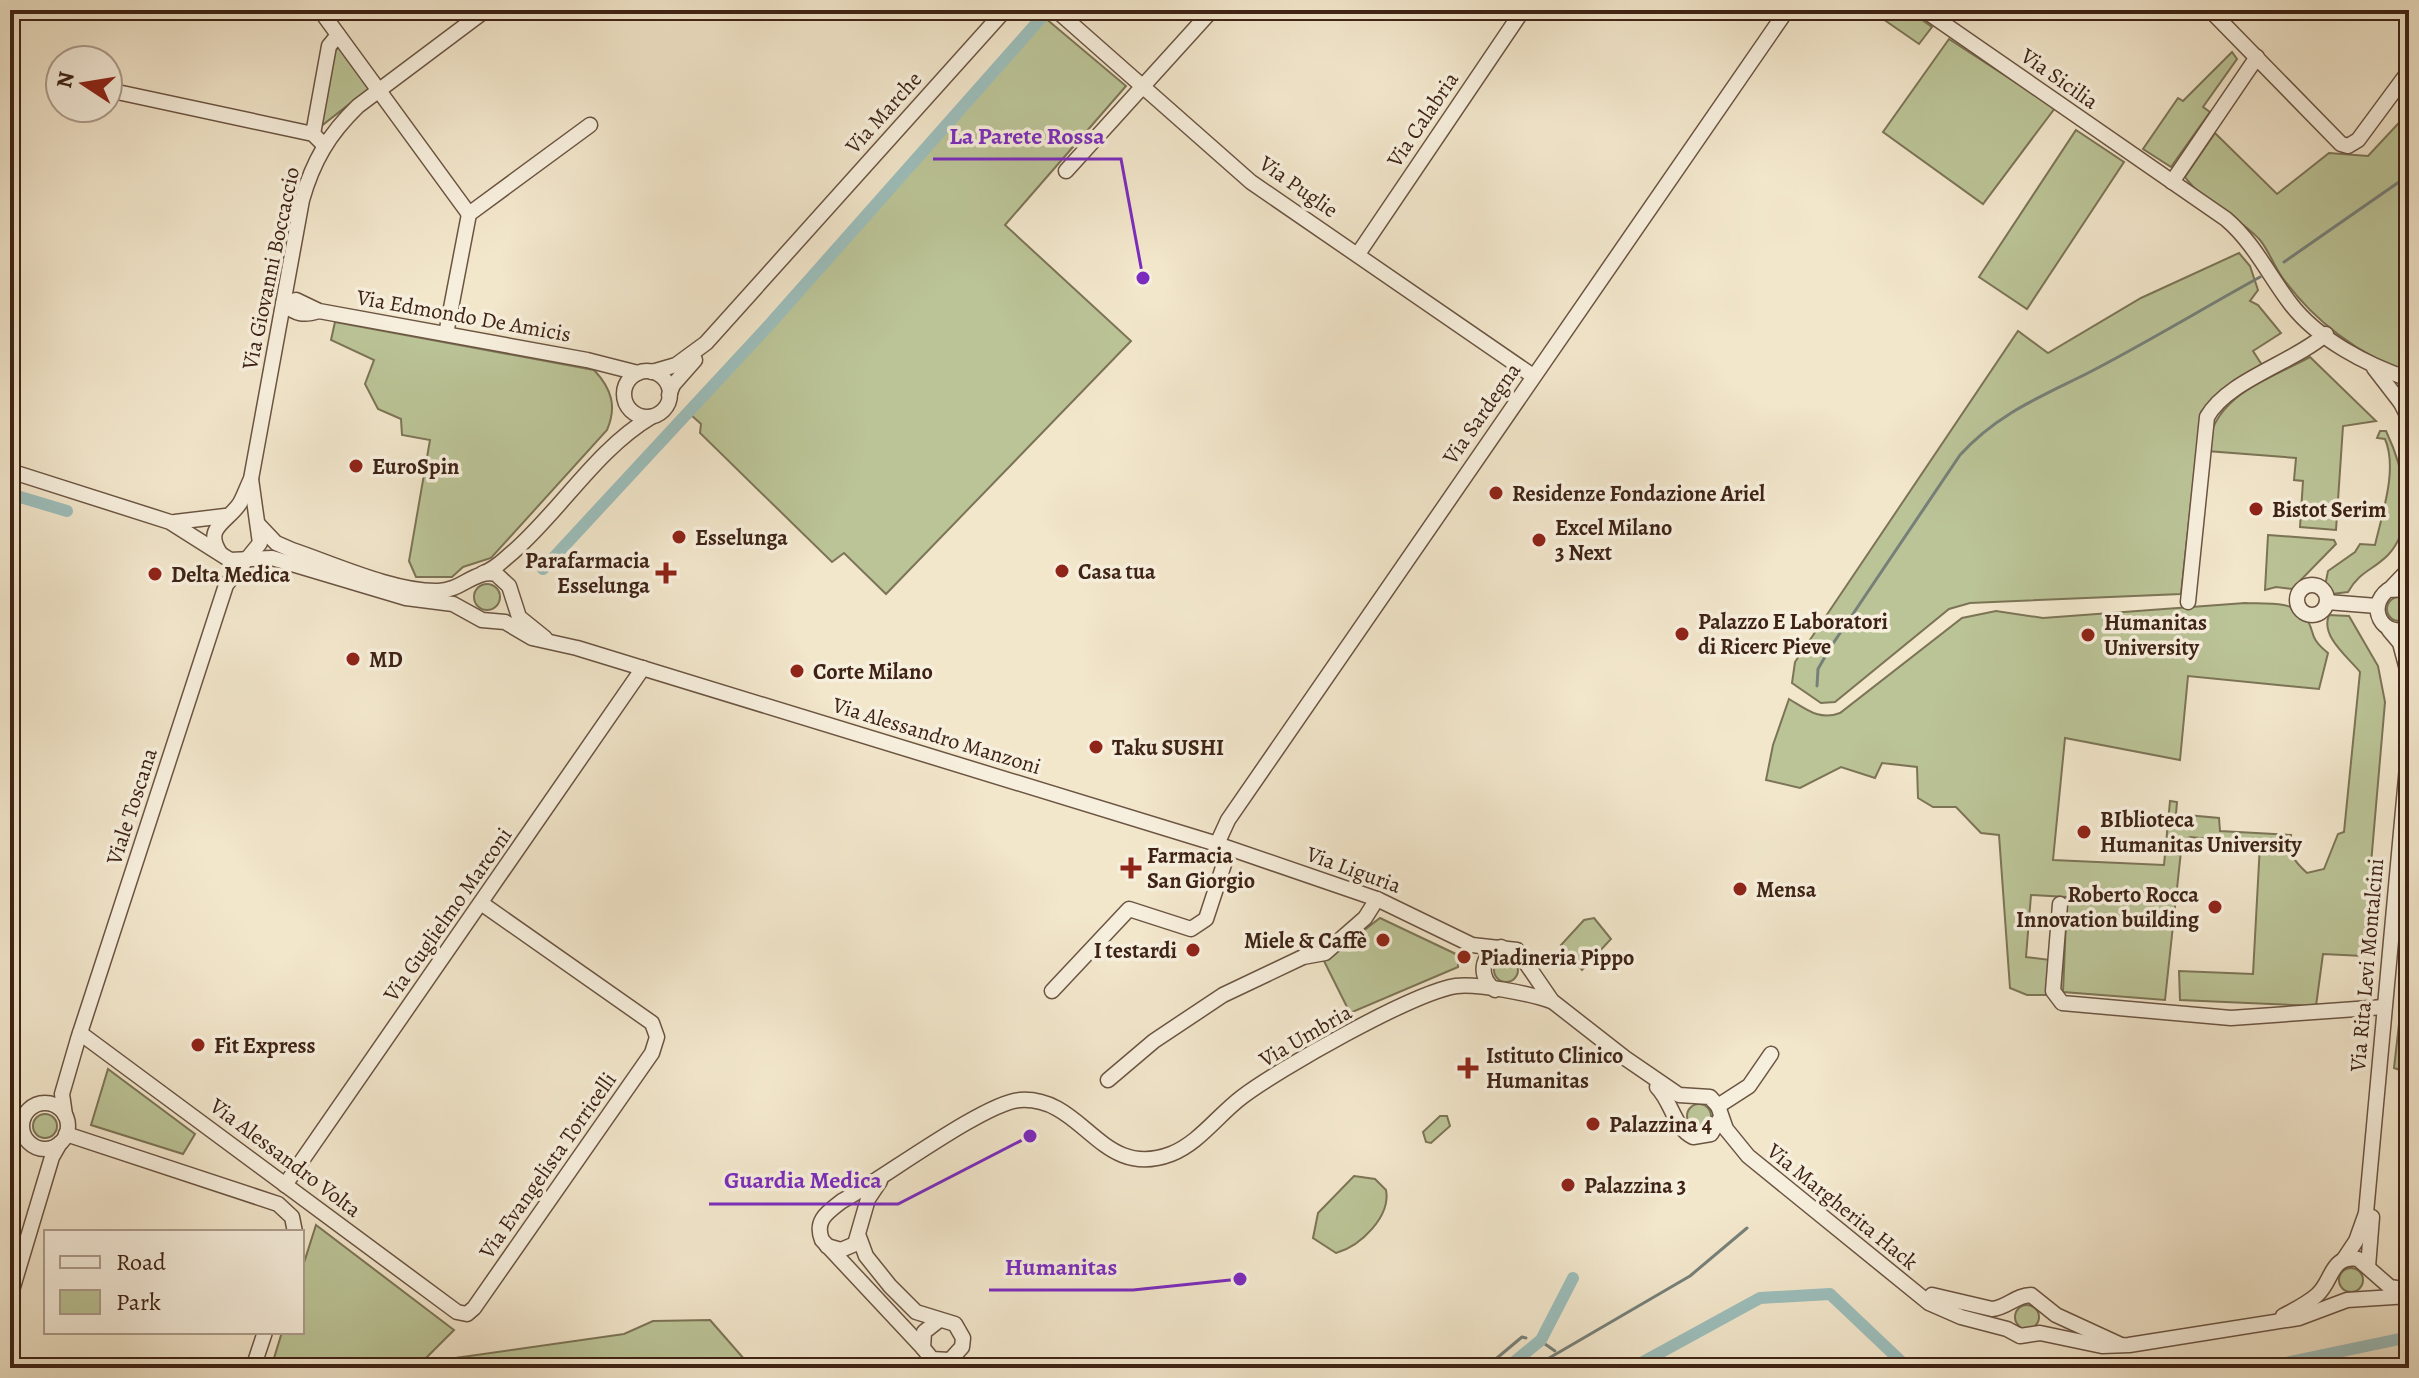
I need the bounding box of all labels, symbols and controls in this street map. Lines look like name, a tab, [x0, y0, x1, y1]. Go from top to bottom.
street label: Via Sicilia	[2014, 41, 2105, 117]
north arrow	[44, 44, 124, 124]
street label: Via Marche	[838, 65, 929, 161]
street label: Via Calabria	[1379, 65, 1466, 174]
text: N	[49, 69, 82, 91]
callout: La Parete Rossa	[933, 111, 1121, 159]
text: La Parete Rossa	[949, 120, 1105, 152]
street label: Via Puglie	[1252, 148, 1344, 225]
street label: Via Giovanni Boccaccio	[235, 164, 307, 373]
street label: Via Edmondo De Amicis	[353, 282, 573, 350]
street label: Via Sardegna	[1435, 356, 1528, 471]
place label: EuroSpin	[372, 452, 459, 482]
marker: EuroSpin	[347, 457, 365, 475]
place label: Residenze Fondazione Ariel	[1512, 479, 1765, 509]
marker: Residenze Fondazione Ariel	[1487, 484, 1505, 502]
place label: Bistot Serim	[2272, 495, 2386, 525]
marker: Bistot Serim	[2247, 500, 2265, 518]
place label: Excel Milano 3 Next	[1555, 513, 1672, 568]
place label: Esselunga	[695, 523, 788, 553]
marker: Esselunga	[670, 528, 688, 546]
marker: Excel Milano 3 Next	[1530, 531, 1548, 549]
place label: Parafarmacia Esselunga	[525, 546, 650, 601]
place label: Casa tua	[1078, 557, 1156, 587]
place label: Delta Medica	[171, 560, 291, 590]
marker: Casa tua	[1053, 562, 1071, 580]
marker: Parafarmacia Esselunga	[657, 564, 675, 582]
marker: Delta Medica	[146, 565, 164, 583]
place label: Palazzo E Laboratori di Ricerc Pieve	[1698, 607, 1888, 662]
place label: Humanitas University	[2104, 608, 2207, 663]
marker: Palazzo E Laboratori di Ricerc Pieve	[1673, 625, 1691, 643]
marker: Humanitas University	[2079, 626, 2097, 644]
place label: MD	[369, 645, 403, 675]
marker: MD	[344, 650, 362, 668]
place label: Corte Milano	[813, 657, 933, 687]
marker: Corte Milano	[788, 662, 806, 680]
street label: Via Alessandro Manzoni	[828, 690, 1045, 782]
place label: Taku SUSHI	[1112, 733, 1224, 763]
marker: Taku SUSHI	[1087, 738, 1105, 756]
street label: Viale Toscana	[99, 744, 165, 869]
place label: BIblioteca Humanitas University	[2100, 805, 2303, 860]
street label: Via Guglielmo Marconi	[376, 822, 519, 1008]
marker: BIblioteca Humanitas University	[2075, 823, 2093, 841]
street label: Via Liguria	[1301, 839, 1406, 901]
place label: Farmacia San Giorgio	[1147, 841, 1255, 896]
street label: Via Rita Levi Montalcini	[2343, 857, 2391, 1074]
marker: Farmacia San Giorgio	[1122, 859, 1140, 877]
place label: Mensa	[1756, 875, 1817, 905]
marker: Mensa	[1731, 880, 1749, 898]
place label: Roberto Rocca Innovation building	[2016, 880, 2200, 935]
marker: Roberto Rocca Innovation building	[2206, 898, 2224, 916]
place label: Miele & Caffè	[1244, 926, 1367, 956]
marker: Miele & Caffè	[1374, 931, 1392, 949]
place label: I testardi	[1094, 936, 1177, 966]
marker: I testardi	[1184, 941, 1202, 959]
place label: Piadineria Pippo	[1480, 943, 1634, 973]
marker: Piadineria Pippo	[1455, 948, 1473, 966]
street label: Via Umbria	[1253, 997, 1358, 1075]
place label: Fit Express	[214, 1031, 316, 1061]
marker: Fit Express	[189, 1036, 207, 1054]
place label: Istituto Clinico Humanitas	[1486, 1041, 1623, 1096]
marker: Istituto Clinico Humanitas	[1457, 1057, 1479, 1079]
street label: Via Evangelista Torricelli	[472, 1066, 624, 1266]
street label: Via Alessandro Volta	[203, 1090, 368, 1225]
place label: Palazzina 4	[1609, 1110, 1712, 1140]
marker: Palazzina 4	[1584, 1115, 1602, 1133]
street label: Via Margherita Hack	[1760, 1136, 1924, 1277]
callout: Guardia Medica	[709, 1156, 898, 1204]
text: Guardia Medica	[724, 1164, 882, 1196]
place label: Palazzina 3	[1584, 1171, 1686, 1201]
marker: Palazzina 3	[1559, 1176, 1577, 1194]
legend	[44, 1230, 304, 1334]
callout: Humanitas	[989, 1242, 1133, 1290]
text: Road	[116, 1246, 166, 1278]
text: Humanitas	[1005, 1251, 1117, 1283]
text: Park	[116, 1286, 161, 1318]

